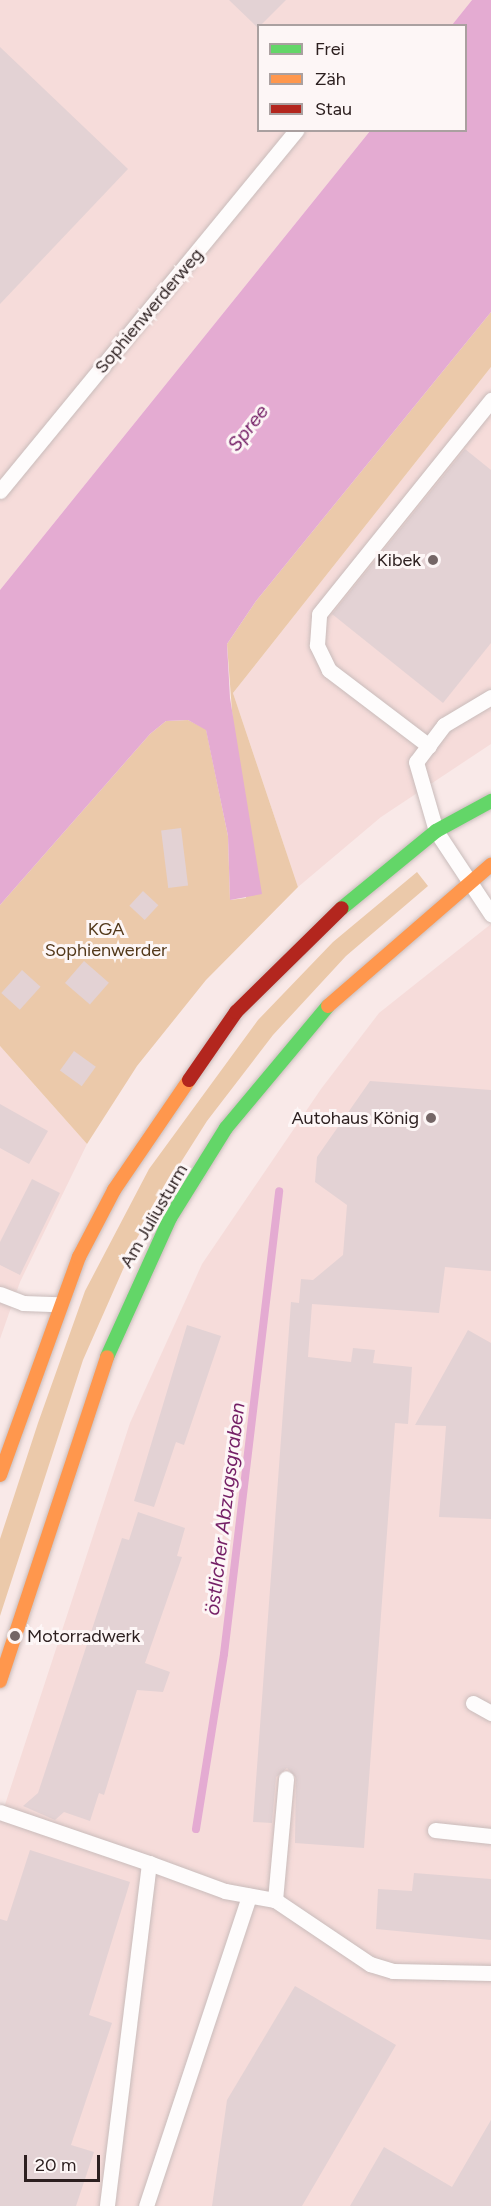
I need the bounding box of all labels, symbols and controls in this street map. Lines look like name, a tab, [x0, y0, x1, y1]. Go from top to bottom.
legend	[257, 24, 467, 132]
text: Frei	[315, 38, 345, 60]
text: Zäh	[315, 68, 346, 90]
text: Stau	[315, 98, 352, 120]
street label: Sophienwerderweg	[90, 244, 208, 378]
water label: Spree	[222, 400, 274, 456]
place label: Kibek	[377, 549, 421, 571]
marker: Kibek	[426, 553, 440, 567]
park label: KGA Sophienwerder	[45, 919, 167, 962]
place label: Autohaus König	[291, 1107, 419, 1129]
marker: Autohaus König	[424, 1111, 438, 1125]
street label: Am Juliusturm	[116, 1160, 192, 1272]
water label: östlicher Abzugsgraben	[200, 1401, 250, 1617]
place label: Motorradwerk	[27, 1625, 140, 1647]
marker: Motorradwerk	[8, 1629, 22, 1643]
scale bar	[27, 2143, 104, 2181]
text: 20 m	[35, 2154, 76, 2176]

